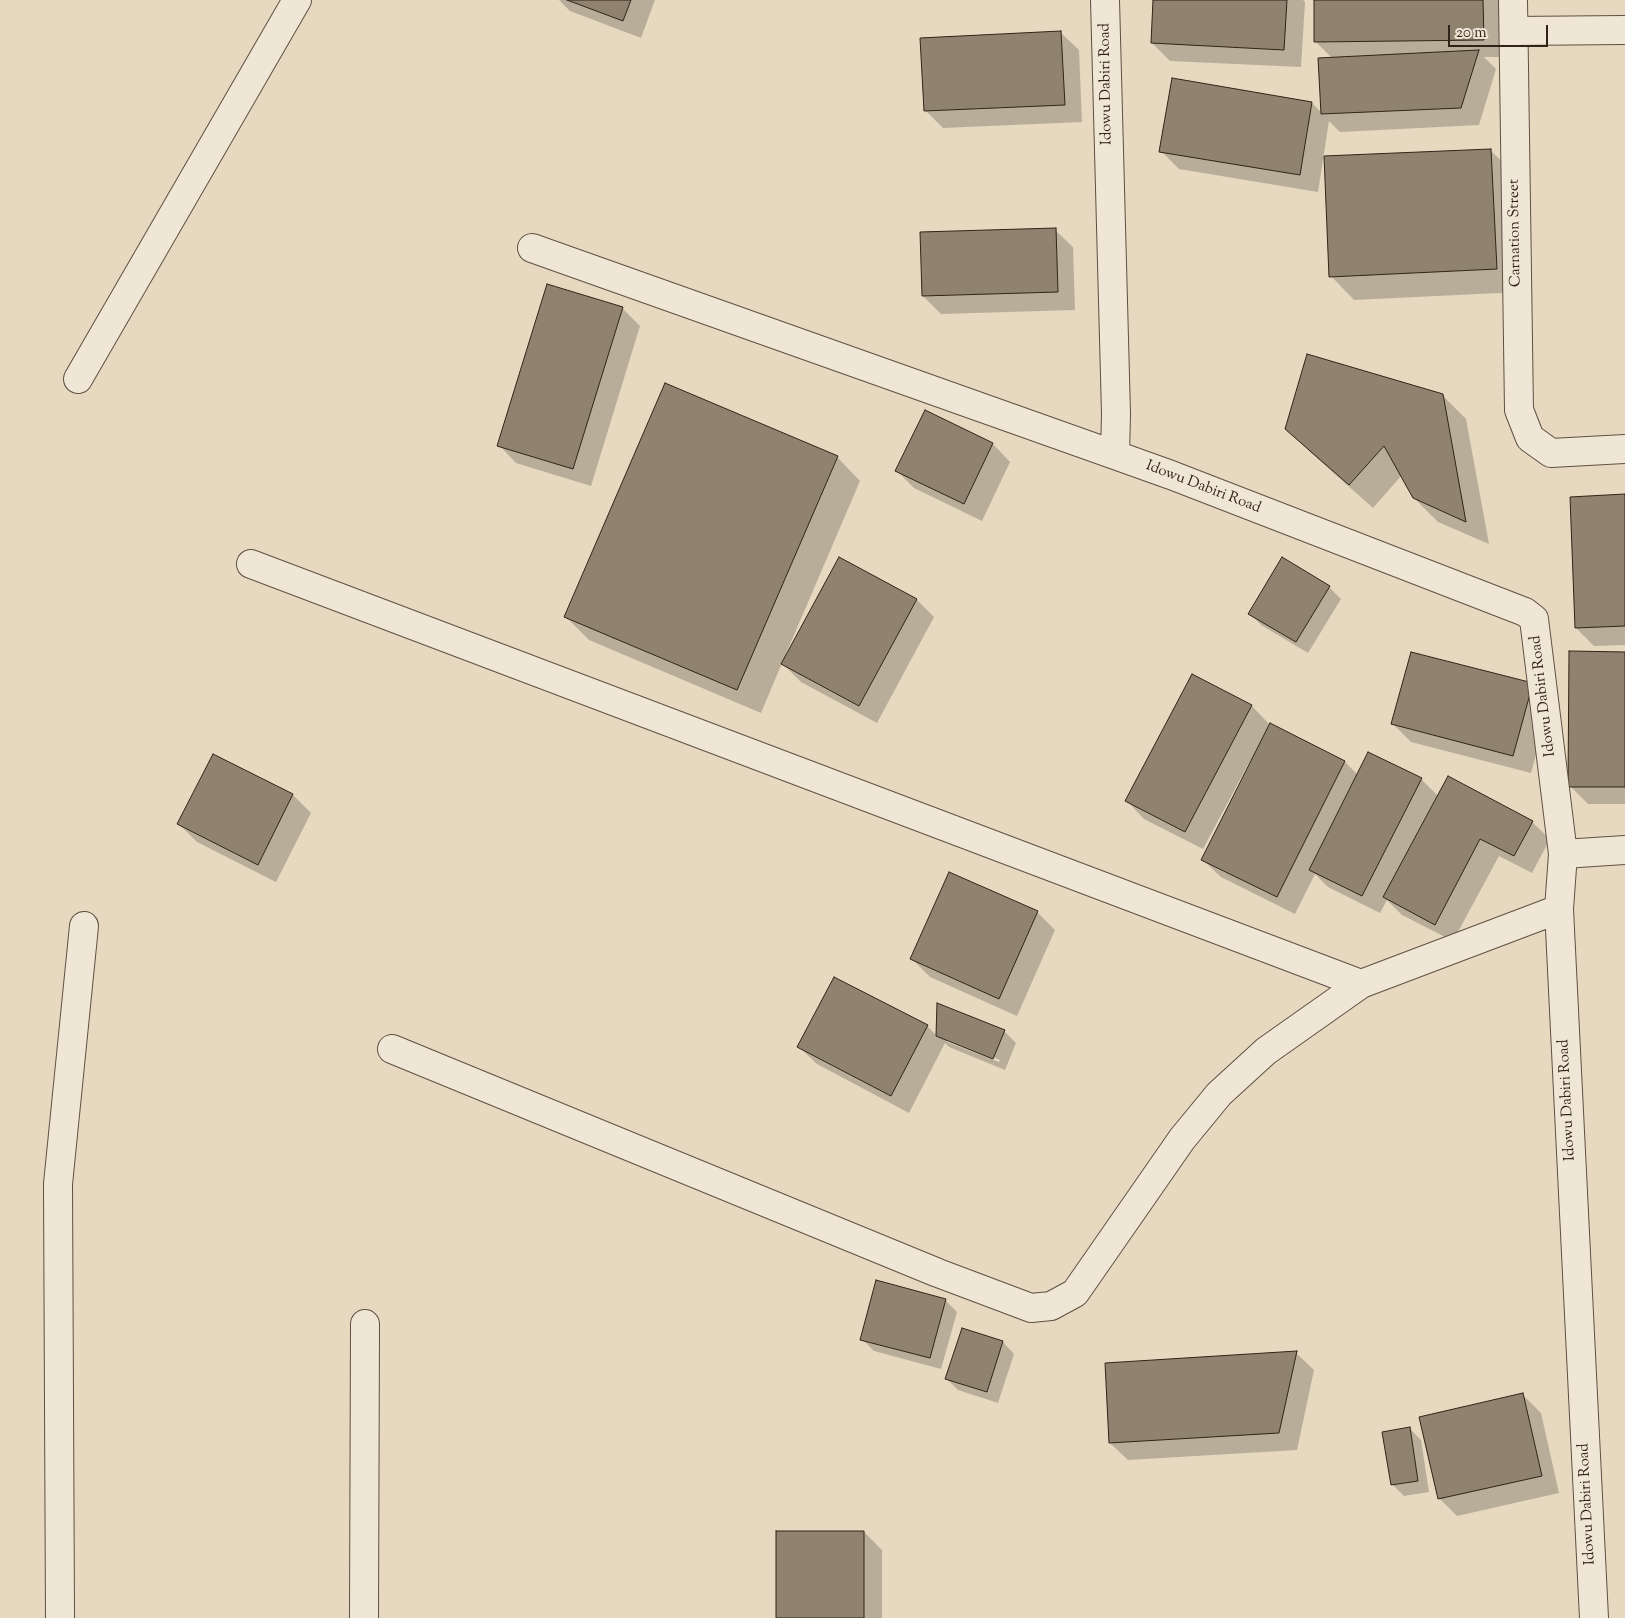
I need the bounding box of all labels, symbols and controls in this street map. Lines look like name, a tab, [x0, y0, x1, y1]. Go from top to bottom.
scale bar	[1450, 15, 1550, 47]
street label: Idowu Dabiri Road	[1097, 23, 1117, 145]
text: 20 m	[1456, 23, 1487, 44]
street label: Carnation Street	[1506, 179, 1526, 287]
street label: Idowu Dabiri Road	[1143, 458, 1263, 518]
street label: Idowu Dabiri Road	[1528, 634, 1560, 758]
street label: Idowu Dabiri Road	[1556, 1039, 1580, 1161]
street label: Idowu Dabiri Road	[1576, 1443, 1600, 1565]

